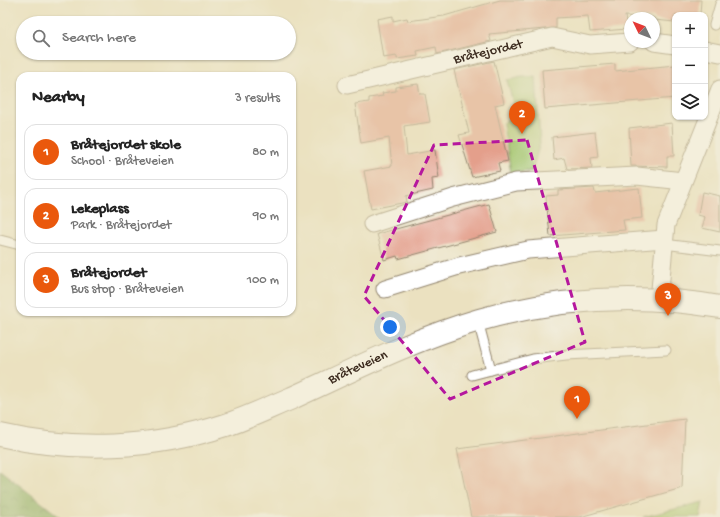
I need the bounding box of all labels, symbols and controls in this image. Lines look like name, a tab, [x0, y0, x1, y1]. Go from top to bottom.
north arrow	[624, 12, 660, 48]
map controls	[672, 12, 708, 120]
button: +	[672, 12, 708, 48]
search box	[16, 16, 296, 60]
icon: search	[30, 27, 52, 49]
text: Search here	[62, 29, 136, 47]
street label: Bråtejordet	[451, 35, 526, 68]
button: −	[672, 48, 708, 84]
button: layers	[672, 84, 708, 120]
text: Nearby	[32, 88, 85, 108]
text: 3 results	[235, 91, 280, 106]
pin: 2	[509, 101, 535, 134]
text: Bråtejordet skole	[71, 136, 181, 154]
text: 1	[43, 145, 49, 160]
text: 80 m	[252, 145, 279, 160]
text: School · Bråteveien	[71, 154, 174, 169]
text: Lekeplass	[71, 200, 129, 218]
text: 2	[43, 209, 49, 224]
text: 90 m	[253, 209, 279, 224]
text: Park · Bråtejordet	[71, 218, 171, 233]
text: Bråtejordet	[71, 264, 146, 282]
text: 3	[43, 273, 49, 288]
text: 100 m	[247, 273, 279, 288]
text: Bus stop · Bråteveien	[71, 282, 184, 297]
pin: 3	[655, 283, 681, 316]
your location	[380, 317, 400, 337]
street label: Bråteveien	[325, 346, 391, 389]
pin: 1	[564, 386, 590, 419]

